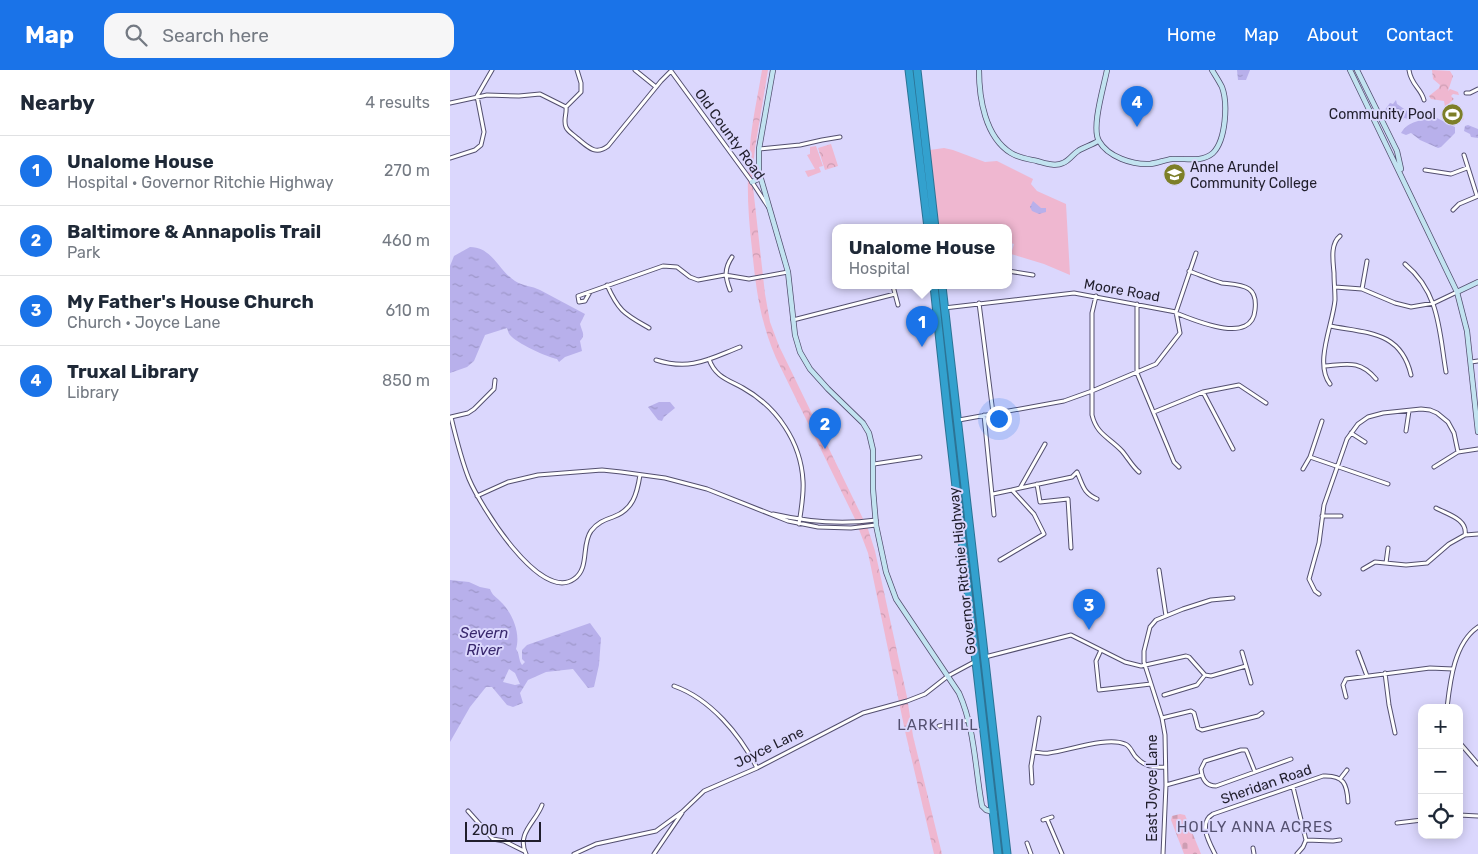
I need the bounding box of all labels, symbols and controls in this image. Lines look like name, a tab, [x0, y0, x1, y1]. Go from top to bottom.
search box	[104, 13, 454, 58]
text: Map	[25, 21, 74, 49]
icon: search	[122, 21, 150, 49]
text: Search here	[162, 24, 269, 47]
text: Home	[1167, 24, 1216, 46]
text: Map	[1244, 24, 1279, 46]
text: About	[1307, 24, 1358, 46]
text: Contact	[1386, 24, 1453, 46]
street label: Old County Road	[691, 86, 768, 183]
pin: 4	[1121, 86, 1153, 127]
text: Nearby	[20, 90, 95, 115]
text: 4 results	[365, 93, 430, 112]
sports icon: Community Pool	[1440, 102, 1464, 126]
place label: Community Pool	[1329, 106, 1436, 123]
text: Unalome House	[67, 150, 214, 173]
place label: Anne Arundel Community College	[1190, 159, 1317, 192]
text: 1	[32, 161, 40, 180]
text: 270 m	[384, 161, 430, 180]
school or university icon: Anne Arundel Community College	[1162, 163, 1186, 187]
text: Hospital · Governor Ritchie Highway	[67, 173, 334, 192]
text: Baltimore & Annapolis Trail	[67, 220, 321, 243]
popup	[832, 224, 1012, 289]
text: 2	[31, 231, 41, 250]
text: 460 m	[382, 231, 430, 250]
text: Unalome House	[849, 236, 995, 259]
text: Park	[67, 243, 100, 262]
text: Hospital	[849, 259, 910, 278]
street label: Moore Road	[1083, 275, 1161, 306]
text: My Father's House Church	[67, 290, 314, 313]
text: 3	[31, 301, 41, 320]
text: 610 m	[386, 301, 430, 320]
pin: 1	[906, 306, 938, 347]
text: Church · Joyce Lane	[67, 313, 220, 332]
text: Truxal Library	[67, 360, 199, 383]
text: 4	[31, 371, 41, 390]
text: 850 m	[382, 371, 430, 390]
text: Library	[67, 383, 119, 402]
your location	[986, 406, 1012, 432]
pin: 2	[809, 408, 841, 449]
street label: Governor Ritchie Highway	[945, 486, 980, 656]
pin: 3	[1073, 589, 1105, 630]
water label: Severn River	[460, 624, 508, 659]
map controls	[1418, 704, 1463, 839]
button: +	[1418, 704, 1463, 749]
district label: LARK HILL	[897, 716, 979, 734]
street label: Joyce Lane	[732, 723, 807, 772]
street label: East Joyce Lane	[1144, 734, 1161, 842]
button: −	[1418, 749, 1463, 794]
street label: Sheridan Road	[1219, 761, 1314, 808]
button: locate	[1418, 794, 1463, 839]
district label: HOLLY ANNA ACRES	[1177, 818, 1333, 836]
scale bar	[465, 819, 541, 842]
text: 200 m	[472, 822, 514, 839]

